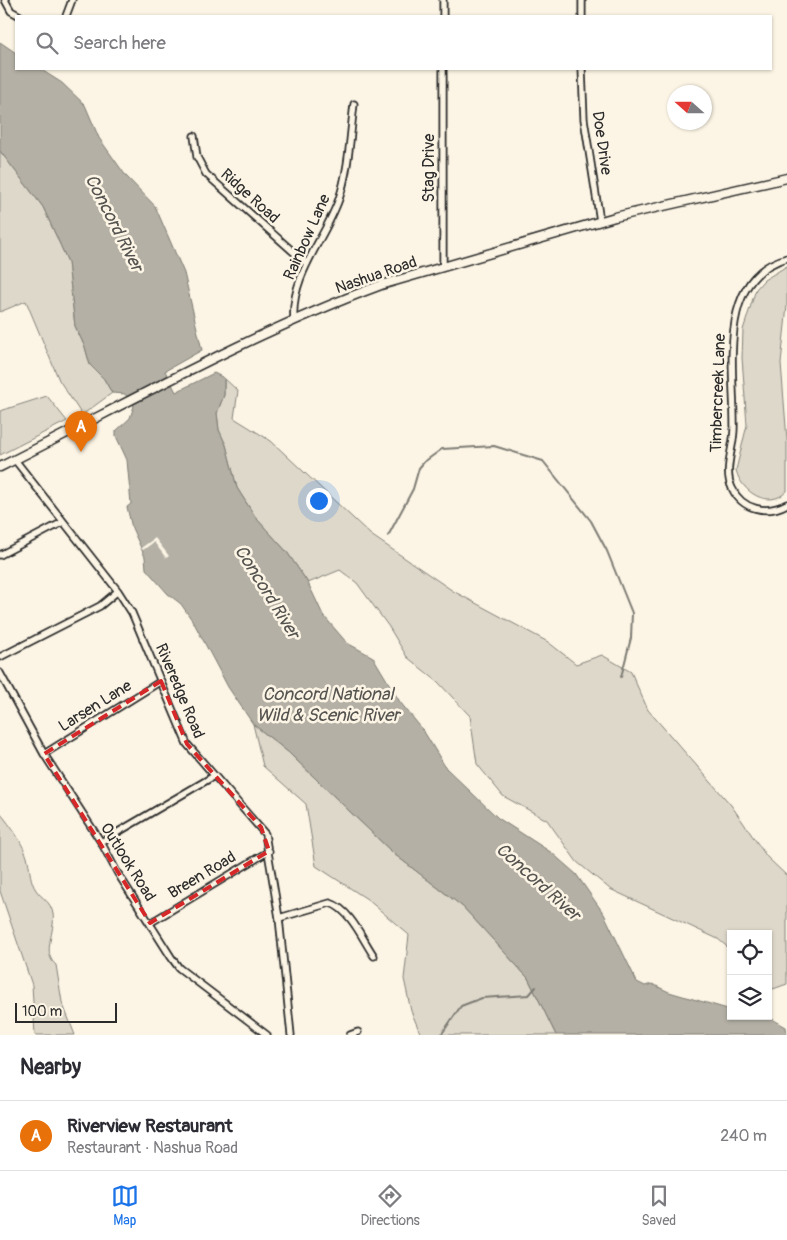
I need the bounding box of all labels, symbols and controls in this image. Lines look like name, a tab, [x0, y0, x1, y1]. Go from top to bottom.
search box	[15, 15, 772, 70]
icon: search	[33, 29, 61, 57]
text: Search here	[73, 31, 166, 55]
north arrow	[667, 85, 712, 130]
street label: Doe Drive	[588, 110, 616, 176]
street label: Stag Drive	[419, 133, 439, 202]
street label: Ridge Road	[216, 164, 284, 228]
water label: Concord River	[80, 171, 149, 278]
street label: Rainbow Lane	[279, 191, 335, 283]
street label: Nashua Road	[333, 252, 419, 298]
street label: Timbercreek Lane	[706, 333, 730, 453]
pin: A	[65, 411, 97, 452]
your location	[306, 488, 332, 514]
water label: Concord River	[229, 541, 306, 645]
street label: Riveredge Road	[151, 640, 209, 742]
street label: Larsen Lane	[55, 676, 135, 736]
water label: Concord National Wild & Scenic River	[257, 683, 402, 727]
street label: Outlook Road	[96, 819, 160, 905]
water label: Concord River	[491, 838, 587, 928]
street label: Breen Road	[164, 847, 240, 903]
map controls	[727, 930, 772, 1020]
button: locate	[727, 930, 772, 975]
button: layers	[727, 975, 772, 1020]
scale bar	[15, 1000, 118, 1023]
text: 100 m	[22, 1003, 62, 1020]
text: Nearby	[20, 1054, 81, 1081]
text: Riverview Restaurant	[67, 1114, 233, 1138]
text: A	[31, 1126, 41, 1146]
text: 240 m	[720, 1126, 767, 1146]
text: Restaurant · Nashua Road	[67, 1138, 238, 1158]
tab: Map	[111, 1182, 139, 1229]
tab: Directions	[360, 1182, 420, 1229]
tab: Saved	[641, 1182, 676, 1229]

